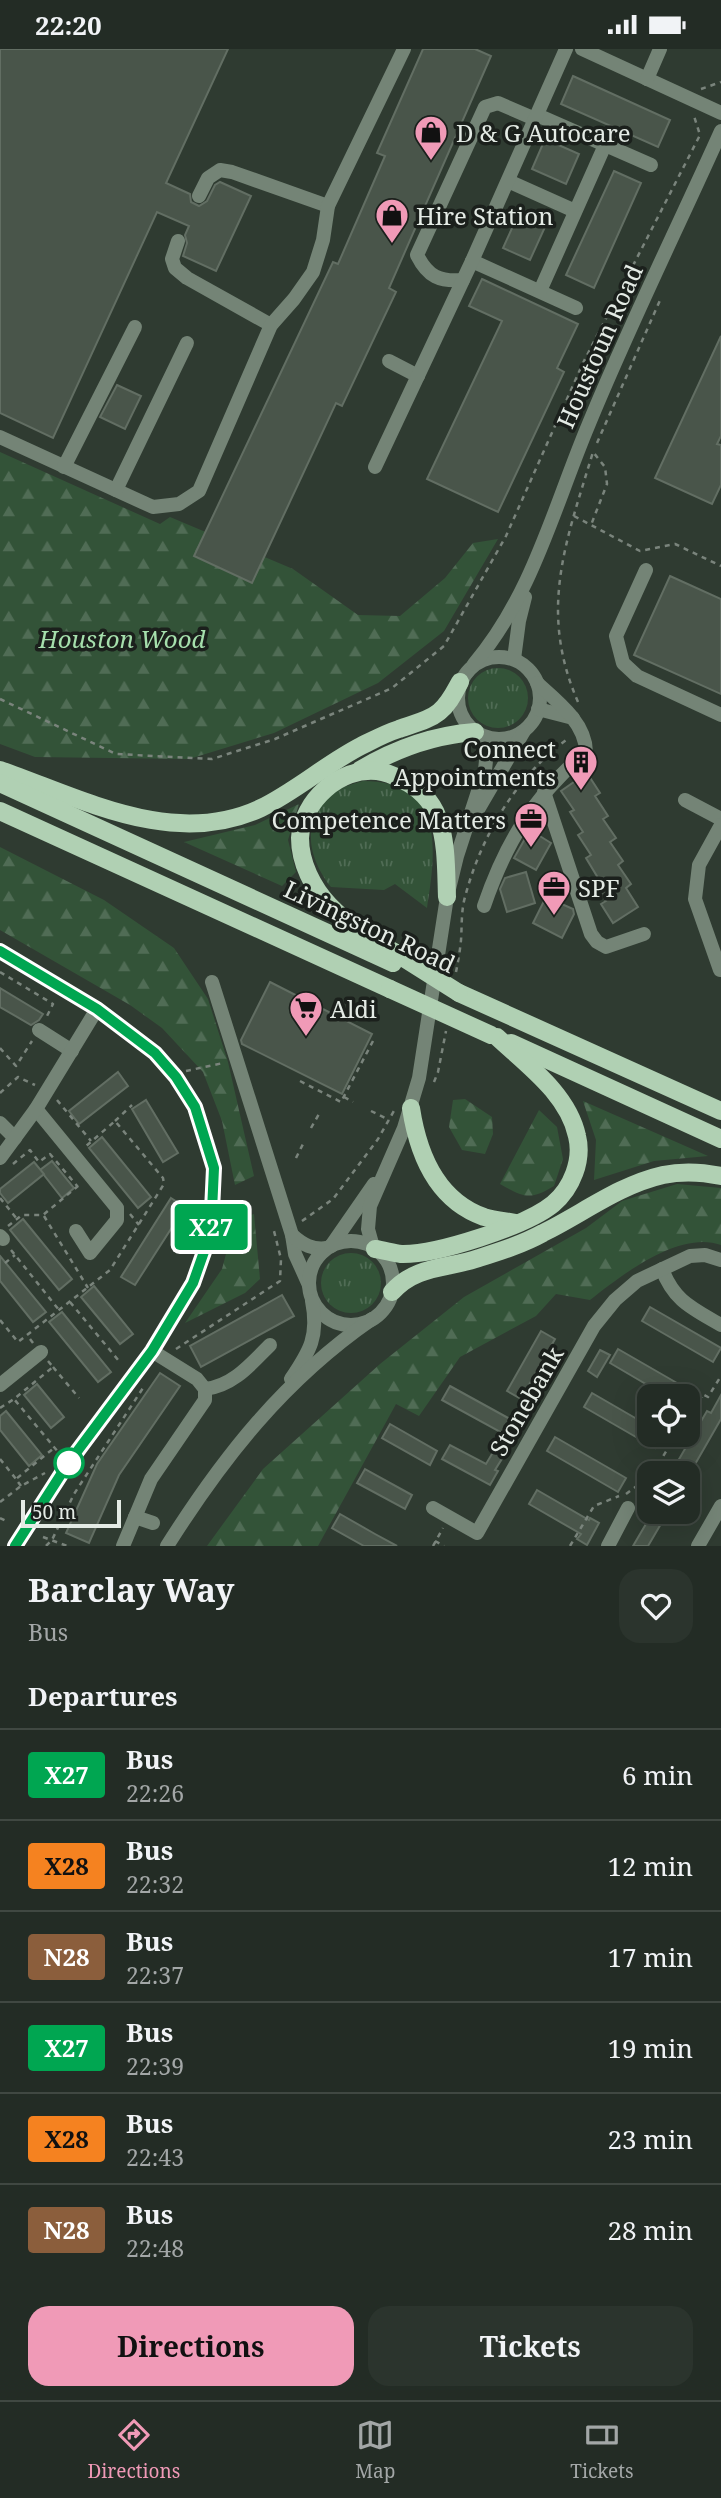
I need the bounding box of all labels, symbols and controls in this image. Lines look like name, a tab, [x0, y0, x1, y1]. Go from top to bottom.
text: 22:20	[35, 7, 102, 43]
shop icon: D & G Autocare	[412, 113, 450, 162]
place label: D & G Autocare	[456, 116, 631, 149]
shop icon: Hire Station	[373, 196, 411, 245]
place label: Hire Station	[416, 199, 554, 232]
street label: Houstoun Road	[548, 259, 650, 433]
park label: Houston Wood	[38, 622, 205, 655]
place label: Connect Appointments	[394, 732, 556, 793]
building icon: Connect Appointments	[562, 743, 600, 792]
office icon: Competence Matters	[512, 800, 550, 849]
place label: Competence Matters	[272, 803, 506, 836]
office icon: SPF	[535, 868, 573, 917]
place label: SPF	[578, 871, 620, 904]
street label: Livingston Road	[279, 872, 461, 980]
supermarket icon: Aldi	[287, 989, 325, 1038]
place label: Aldi	[330, 992, 377, 1025]
line badge: X27	[171, 1204, 251, 1250]
text: X27	[189, 1210, 233, 1243]
street label: Stonebank	[481, 1339, 571, 1462]
map controls	[637, 1384, 700, 1524]
button: locate	[637, 1384, 700, 1447]
unlabelled marker	[54, 1448, 84, 1478]
button: layers	[637, 1461, 700, 1524]
scale bar	[21, 1497, 121, 1529]
text: 50 m	[32, 1499, 76, 1525]
text: Barclay Way	[28, 1567, 234, 1612]
button: heart	[619, 1569, 693, 1643]
text: Bus	[28, 1616, 68, 1648]
text: Departures	[28, 1678, 178, 1714]
text: Bus	[126, 1741, 173, 1777]
text: 6 min	[622, 1757, 693, 1793]
text: X27	[44, 1758, 89, 1791]
text: 22:26	[126, 1777, 184, 1809]
text: Bus	[126, 1832, 173, 1868]
text: 12 min	[608, 1848, 693, 1884]
text: X28	[44, 1849, 89, 1882]
text: 22:32	[126, 1868, 184, 1900]
text: Bus	[126, 1923, 173, 1959]
text: 17 min	[608, 1939, 693, 1975]
text: N28	[43, 1940, 90, 1973]
text: 22:37	[126, 1959, 184, 1991]
text: Bus	[126, 2014, 173, 2050]
text: 19 min	[608, 2030, 693, 2066]
text: X27	[44, 2031, 89, 2064]
text: 22:39	[126, 2050, 184, 2082]
text: Bus	[126, 2105, 173, 2141]
text: 23 min	[608, 2121, 693, 2157]
text: X28	[44, 2122, 89, 2155]
text: 22:43	[126, 2141, 184, 2173]
text: Bus	[126, 2196, 173, 2232]
text: 28 min	[608, 2212, 693, 2248]
text: N28	[43, 2213, 90, 2246]
text: 22:48	[126, 2232, 184, 2264]
button: Directions	[28, 2306, 354, 2386]
button: Tickets	[368, 2306, 693, 2386]
tab: Directions	[87, 2416, 180, 2484]
tab: Map	[355, 2416, 395, 2484]
tab: Tickets	[570, 2416, 634, 2484]

